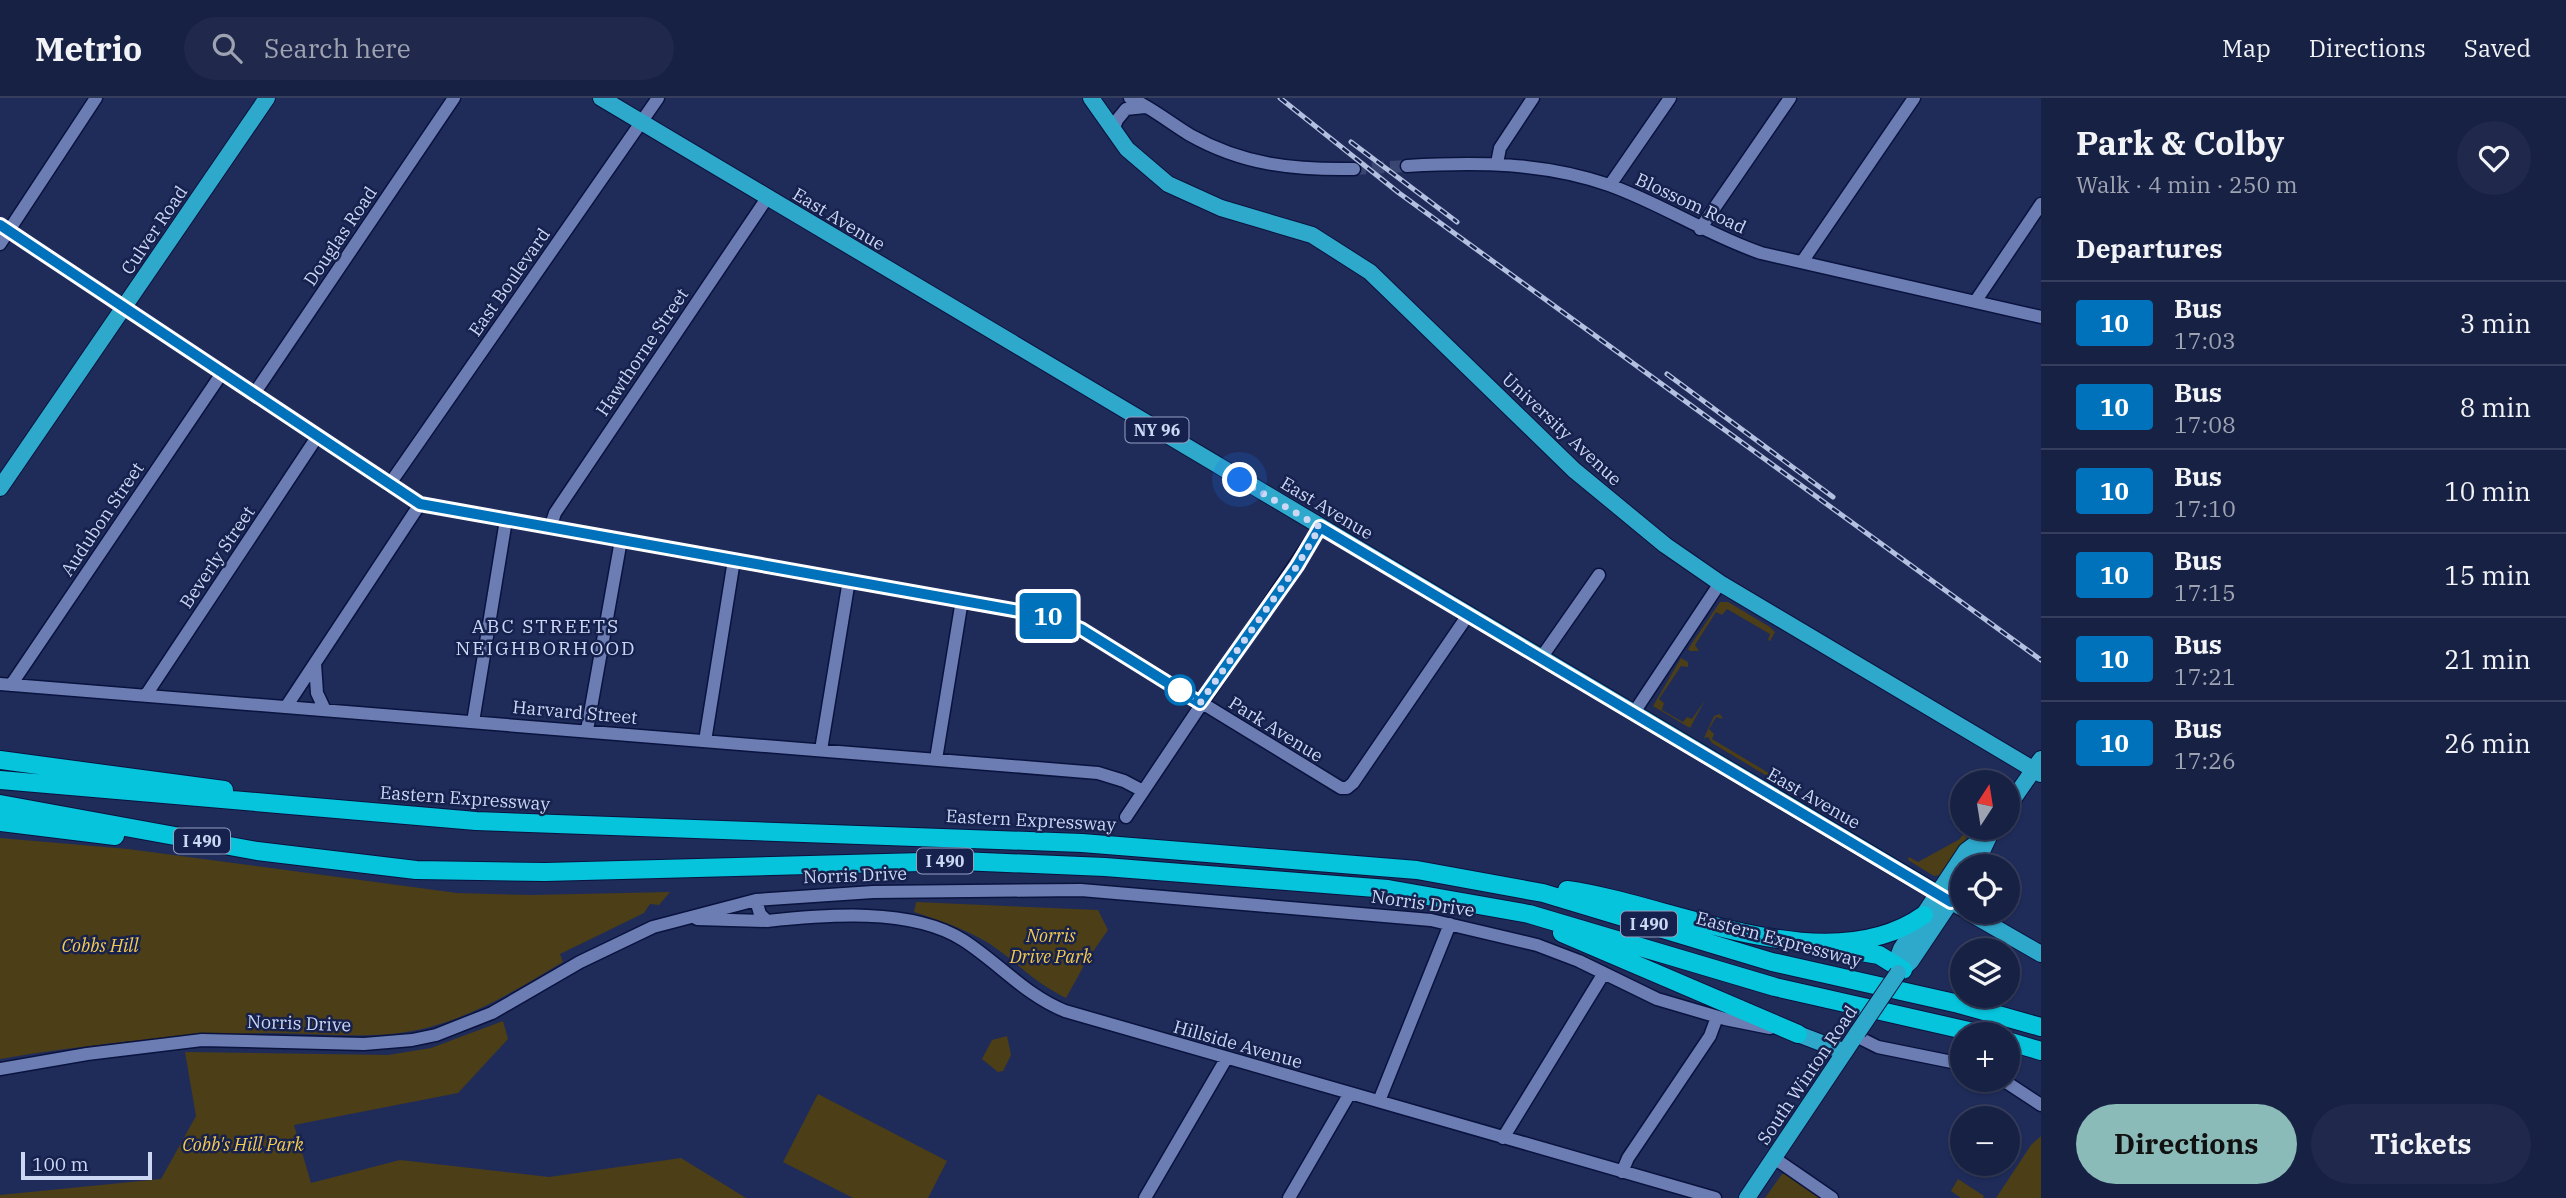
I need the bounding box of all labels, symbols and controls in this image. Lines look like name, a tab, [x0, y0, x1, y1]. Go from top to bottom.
search box	[184, 17, 674, 80]
text: Metrio	[35, 27, 142, 70]
icon: search	[208, 29, 246, 67]
text: Search here	[264, 31, 411, 65]
text: Map	[2222, 32, 2271, 64]
text: Directions	[2309, 32, 2426, 64]
text: Saved	[2464, 32, 2531, 64]
text: Park & Colby	[2076, 121, 2284, 164]
button: heart	[2457, 121, 2531, 195]
street label: Blossom Road	[1632, 167, 1750, 239]
text: Walk · 4 min · 250 m	[2076, 169, 2298, 199]
street label: Culver Road	[116, 181, 192, 279]
street label: Douglas Road	[298, 182, 382, 290]
street label: East Avenue	[789, 182, 889, 256]
street label: East Boulevard	[463, 223, 555, 341]
text: Departures	[2076, 231, 2222, 265]
street label: Hawthorne Street	[591, 284, 693, 420]
text: Bus	[2174, 291, 2222, 325]
text: 3 min	[2460, 306, 2531, 340]
text: 10	[2100, 307, 2129, 339]
text: 17:03	[2174, 325, 2236, 355]
street label: University Avenue	[1497, 368, 1627, 490]
text: Bus	[2174, 375, 2222, 409]
text: 8 min	[2460, 390, 2531, 424]
text: 10	[2100, 391, 2129, 423]
text: 17:08	[2174, 409, 2236, 439]
road number: NY 96	[1126, 418, 1188, 442]
street label: Audubon Street	[55, 458, 149, 580]
text: Bus	[2174, 459, 2222, 493]
your location	[1222, 462, 1257, 497]
street label: East Avenue	[1277, 471, 1377, 545]
text: 10 min	[2444, 474, 2531, 508]
text: 10	[2100, 475, 2129, 507]
text: 17:10	[2174, 493, 2236, 523]
street label: Beverly Street	[174, 501, 260, 613]
text: Bus	[2174, 543, 2222, 577]
text: 15 min	[2444, 558, 2531, 592]
text: 10	[2100, 559, 2129, 591]
text: 17:15	[2174, 577, 2236, 607]
line badge: 10	[1016, 593, 1080, 639]
text: 10	[1034, 600, 1062, 632]
district label: ABC STREETS NEIGHBORHOOD	[455, 614, 637, 660]
text: Bus	[2174, 627, 2222, 661]
text: 21 min	[2444, 642, 2531, 676]
text: 10	[2100, 643, 2129, 675]
text: 17:21	[2174, 661, 2236, 691]
unlabelled marker	[1165, 675, 1195, 705]
street label: Park Avenue	[1225, 691, 1327, 767]
street label: Harvard Street	[512, 695, 638, 729]
text: Bus	[2174, 711, 2222, 745]
text: 26 min	[2444, 726, 2531, 760]
text: 10	[2100, 727, 2129, 759]
text: 17:26	[2174, 745, 2236, 775]
street label: East Avenue	[1763, 762, 1865, 834]
north arrow	[1950, 770, 2020, 840]
map controls	[1950, 770, 2020, 1176]
street label: Eastern Expressway	[379, 781, 551, 815]
street label: Eastern Expressway	[945, 804, 1117, 836]
road number: I 490	[174, 828, 230, 854]
road number: I 490	[917, 848, 973, 874]
button: locate	[1950, 854, 2020, 924]
street label: Norris Drive	[803, 862, 907, 888]
street label: Norris Drive	[1370, 884, 1476, 922]
street label: Eastern Expressway	[1694, 906, 1865, 972]
road number: I 490	[1621, 912, 1677, 936]
park label: Norris Drive Park	[1009, 924, 1093, 968]
park label: Cobbs Hill	[62, 934, 139, 957]
button: layers	[1950, 938, 2020, 1008]
street label: South Winton Road	[1752, 1001, 1862, 1149]
street label: Norris Drive	[247, 1010, 351, 1036]
street label: Hillside Avenue	[1171, 1015, 1305, 1073]
button: +	[1950, 1022, 2020, 1092]
button: Directions	[2076, 1104, 2297, 1184]
button: Tickets	[2311, 1104, 2531, 1184]
button: −	[1950, 1106, 2020, 1176]
park label: Cobb's Hill Park	[182, 1133, 304, 1156]
scale bar	[21, 1149, 152, 1181]
text: 100 m	[32, 1152, 89, 1176]

